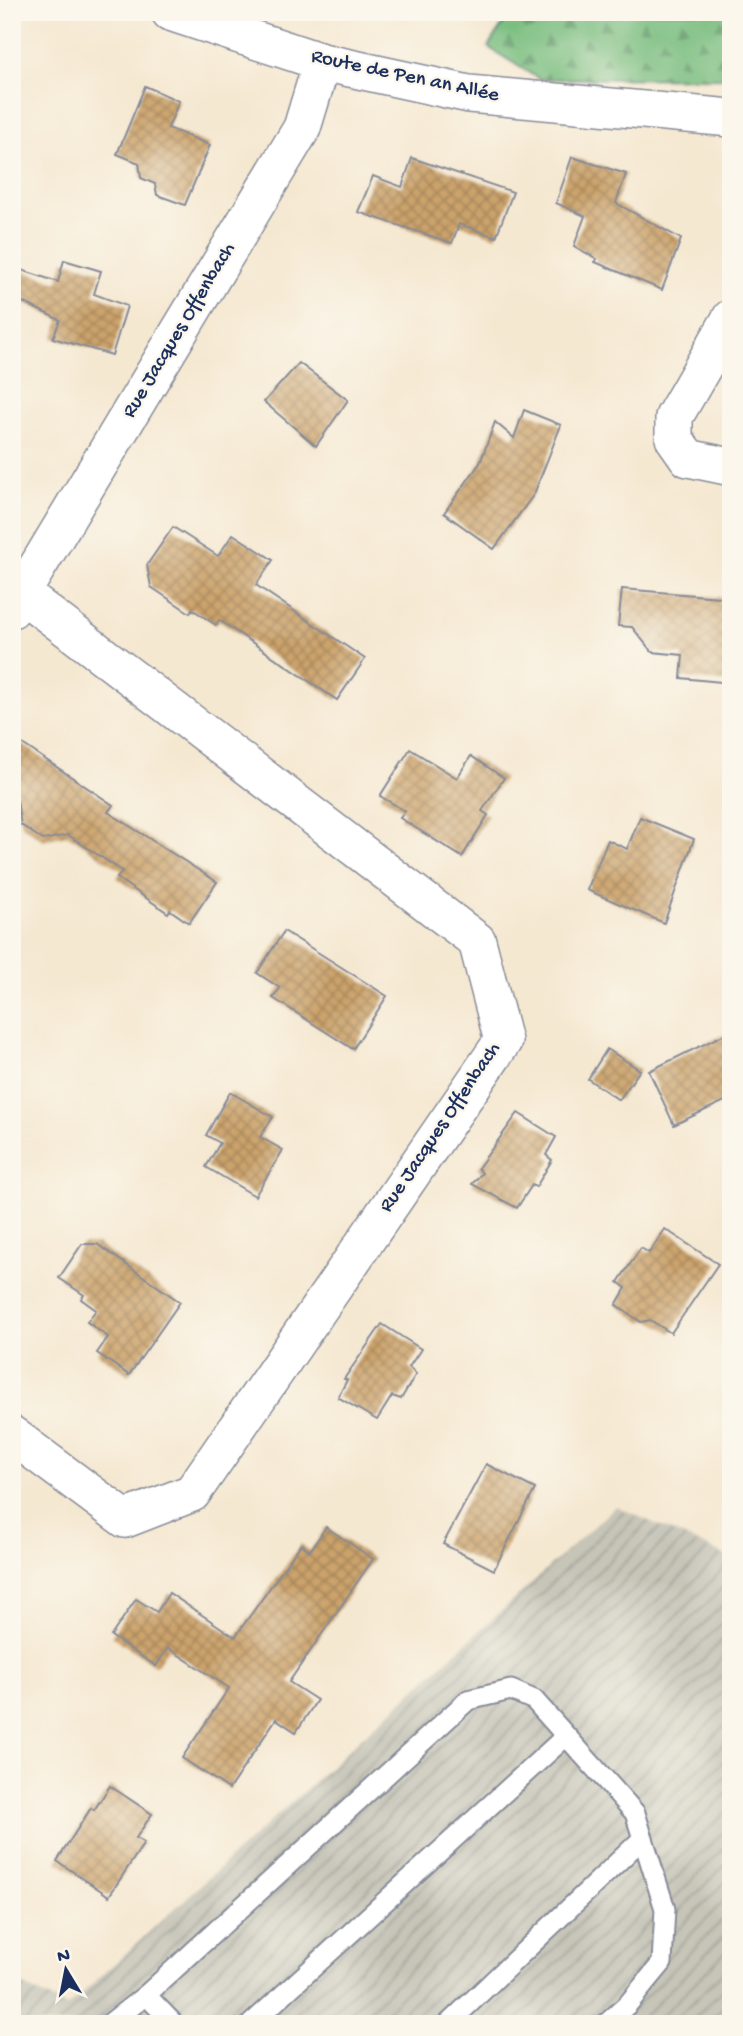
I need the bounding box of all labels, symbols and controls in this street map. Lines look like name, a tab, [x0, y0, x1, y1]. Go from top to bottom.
street label: Route de Pen an Allée	[309, 45, 502, 109]
street label: Rue Jacques Offenbach	[118, 239, 242, 423]
street label: Rue Jacques Offenbach	[375, 1038, 507, 1218]
north arrow	[32, 1934, 102, 2004]
text: N	[56, 1944, 72, 1969]

